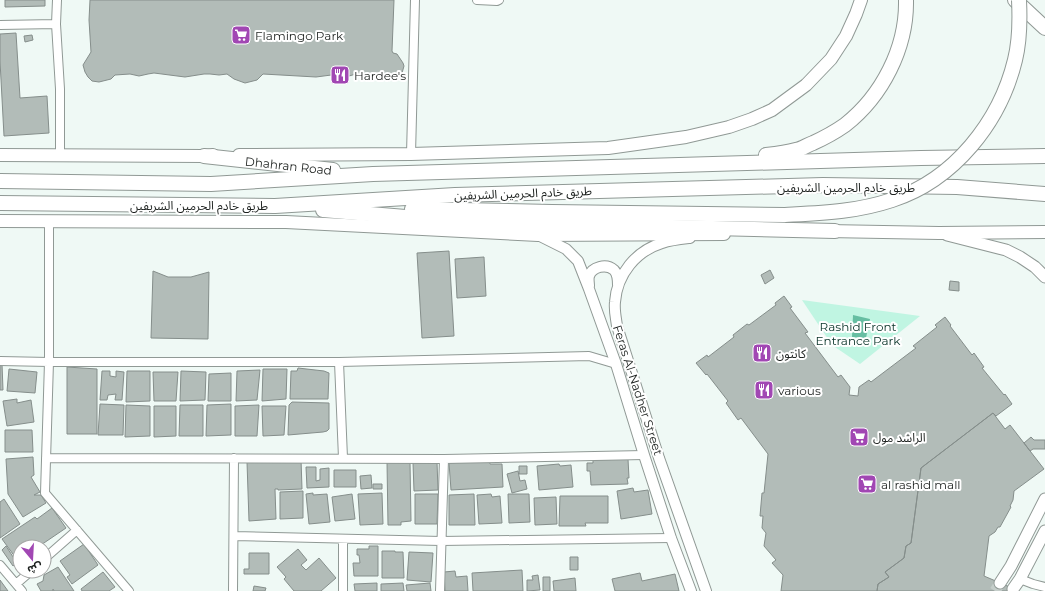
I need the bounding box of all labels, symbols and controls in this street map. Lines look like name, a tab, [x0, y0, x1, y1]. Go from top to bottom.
supermarket icon: Flamingo Park	[230, 24, 252, 46]
place label: Flamingo Park	[255, 28, 344, 43]
restaurant icon: Hardee's	[329, 64, 351, 86]
place label: Hardee's	[354, 68, 406, 83]
street label: Dhahran Road	[244, 153, 333, 177]
street label: طريق خادم الحرمين الشريفين	[777, 180, 915, 197]
street label: طريق خادم الحرمين الشريفين	[454, 183, 592, 205]
street label: طريق خادم الحرمين الشريفين	[130, 198, 268, 215]
park label: Rashid Front Entrance Park	[816, 319, 901, 348]
street label: Feras Al-Nadher Street	[610, 323, 666, 457]
restaurant icon: كانتون	[751, 342, 773, 364]
place label: كانتون	[776, 346, 807, 361]
restaurant icon: various	[753, 379, 775, 401]
place label: various	[778, 383, 821, 398]
supermarket icon: الراشد مول	[848, 426, 870, 448]
place label: الراشد مول	[873, 430, 926, 445]
supermarket icon: al rashid mall	[856, 473, 878, 495]
place label: al rashid mall	[881, 477, 961, 492]
north arrow	[12, 539, 52, 579]
text: ش	[26, 560, 44, 577]

